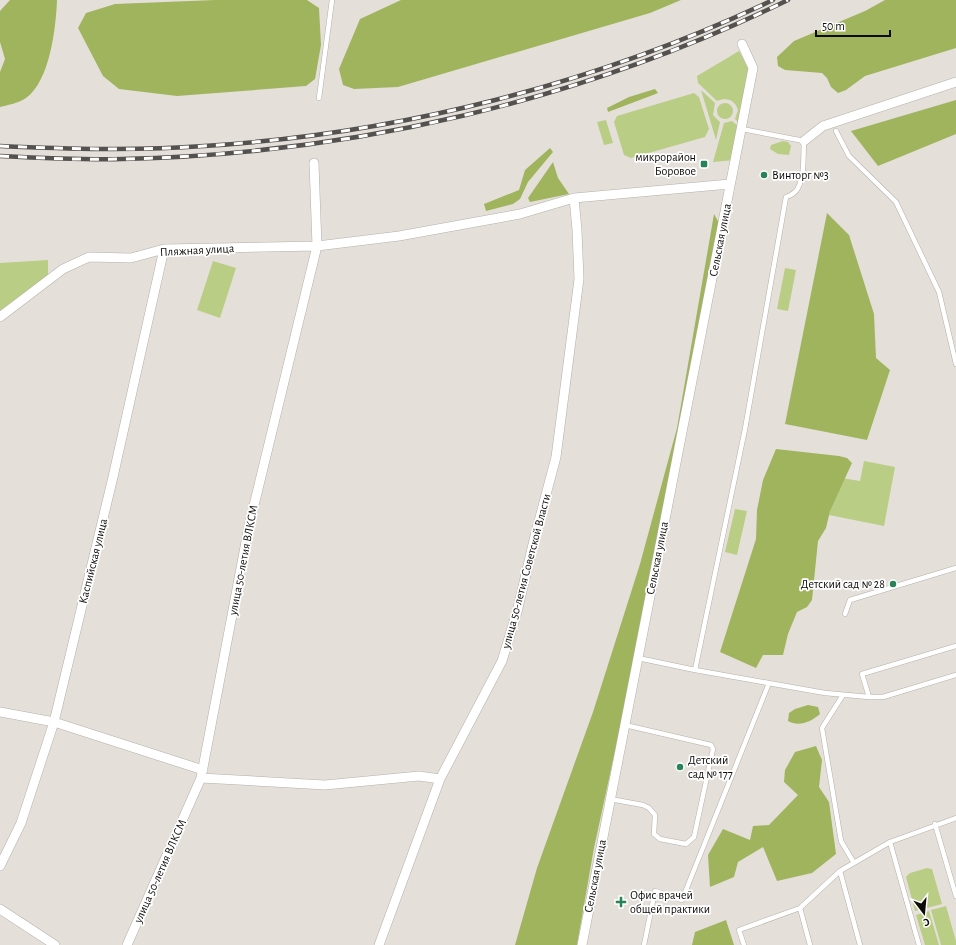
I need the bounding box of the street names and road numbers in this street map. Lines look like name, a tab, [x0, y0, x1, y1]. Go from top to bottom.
street label: Сельская улица	[707, 202, 734, 278]
street label: Пляжная улица	[159, 242, 235, 259]
street label: улица 50-летия Советской Власти	[499, 492, 553, 651]
street label: улица 50-летия ВЛКСМ	[226, 504, 261, 617]
street label: Каспийская улица	[77, 517, 110, 605]
street label: Сельская улица	[644, 520, 671, 596]
street label: улица 50-летия ВЛКСМ	[131, 817, 189, 926]
street label: Сельская улица	[582, 838, 609, 914]

